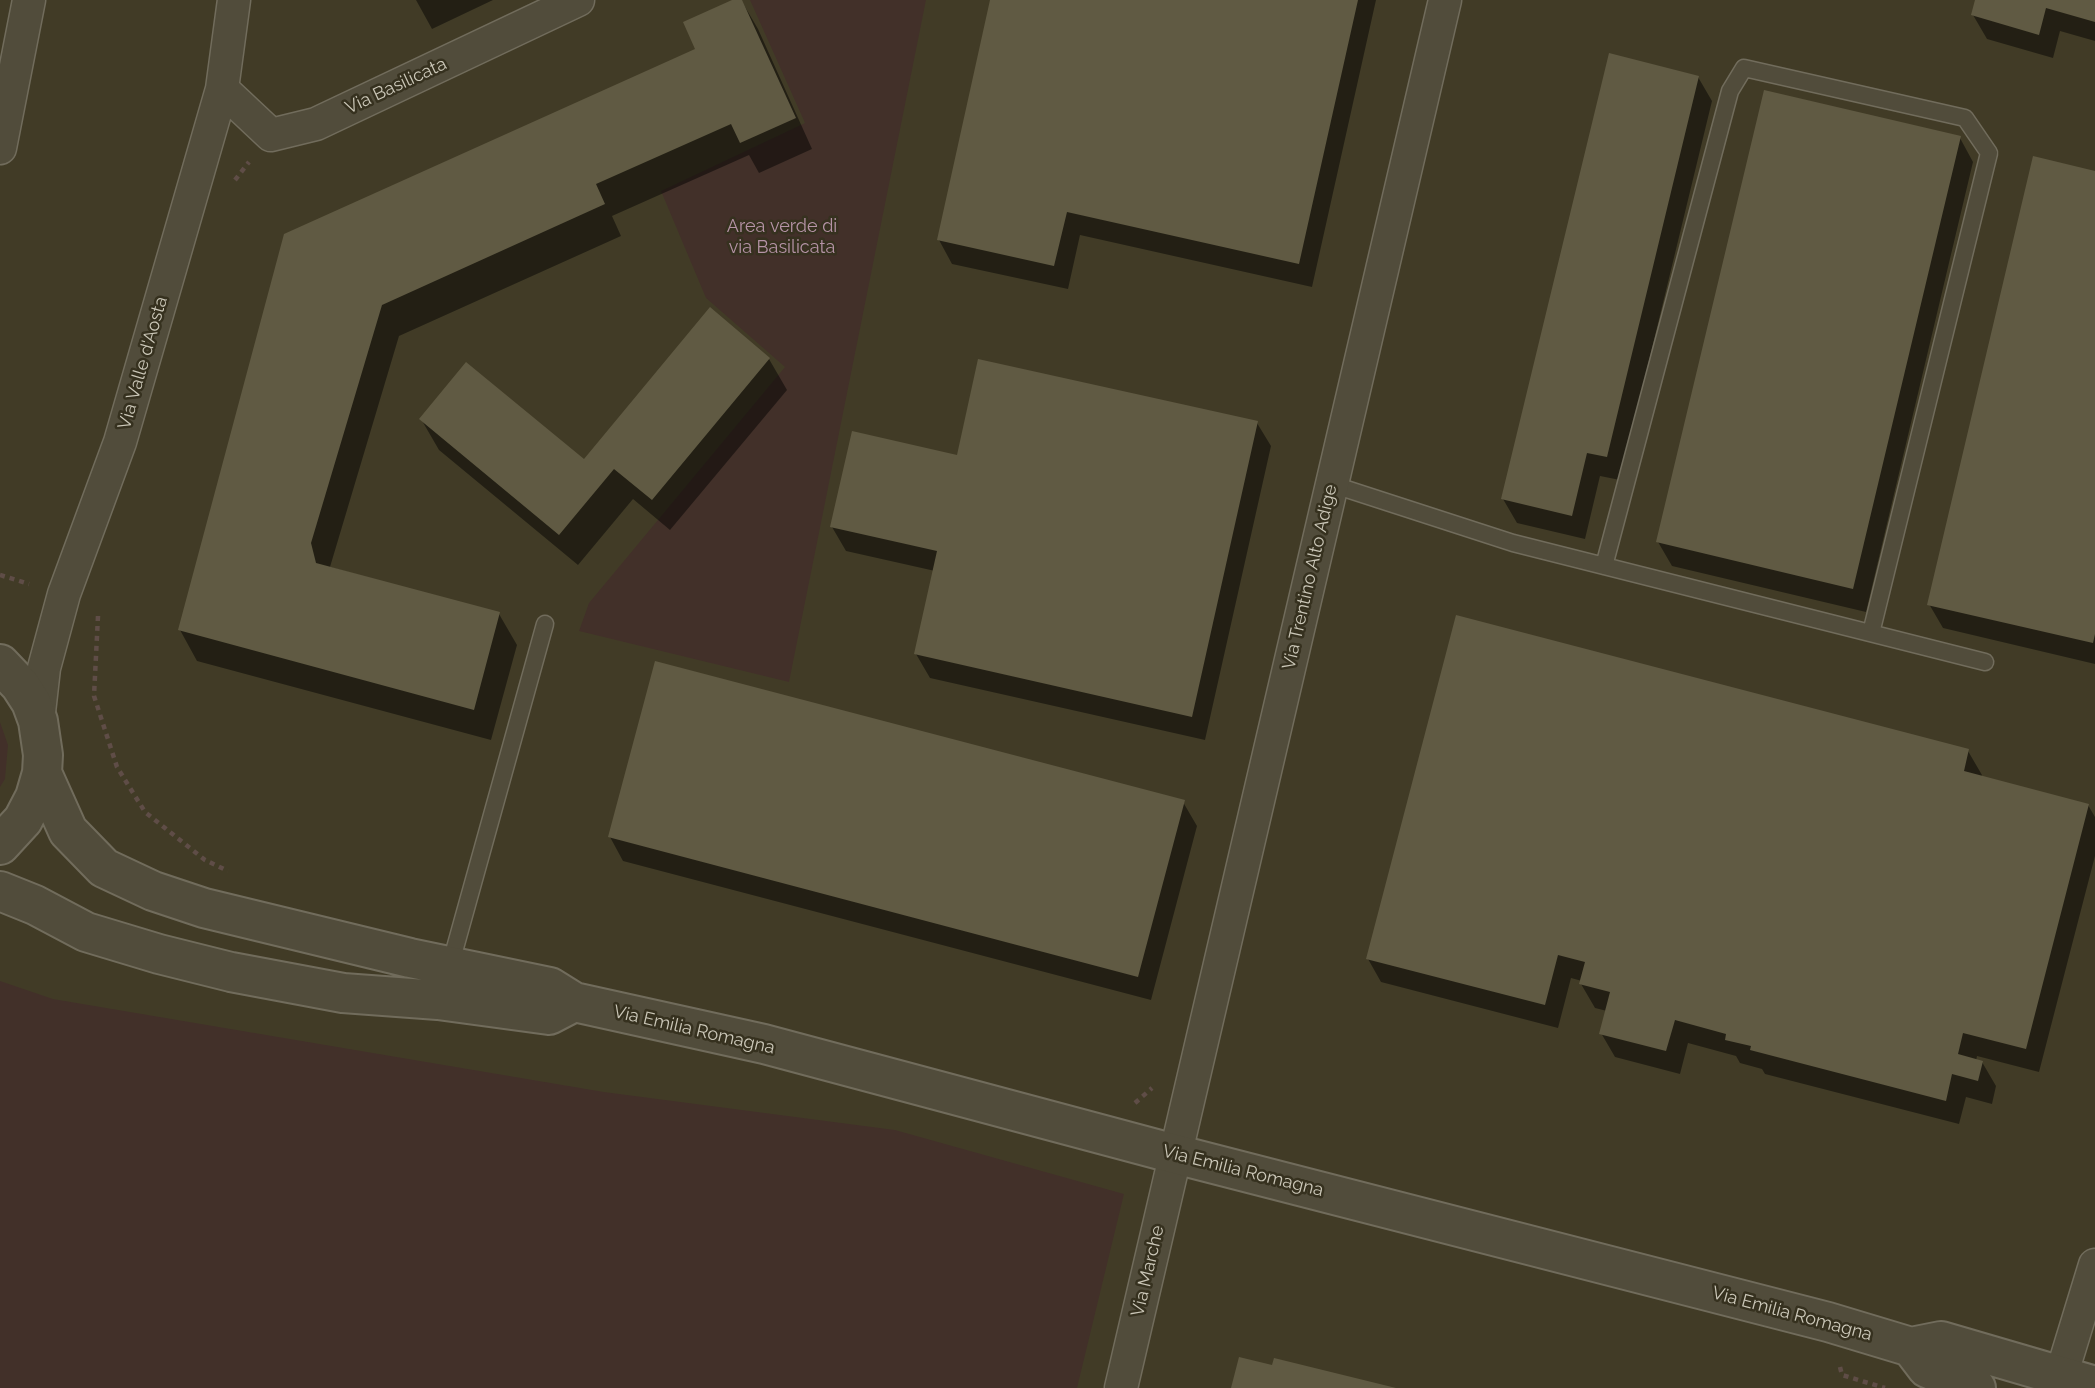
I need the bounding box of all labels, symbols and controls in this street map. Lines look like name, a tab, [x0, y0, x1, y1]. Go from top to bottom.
street label: Via Basilicata	[342, 53, 450, 119]
park label: Area verde di via Basilicata	[727, 216, 837, 258]
street label: Via Valle d'Aosta	[114, 294, 172, 432]
street label: Via Trentino Alto Adige	[1278, 482, 1342, 672]
street label: Via Emilia Romagna	[611, 1001, 777, 1059]
street label: Via Emilia Romagna	[1160, 1141, 1326, 1201]
street label: Via Marche	[1127, 1223, 1169, 1319]
street label: Via Emilia Romagna	[1709, 1282, 1875, 1346]

